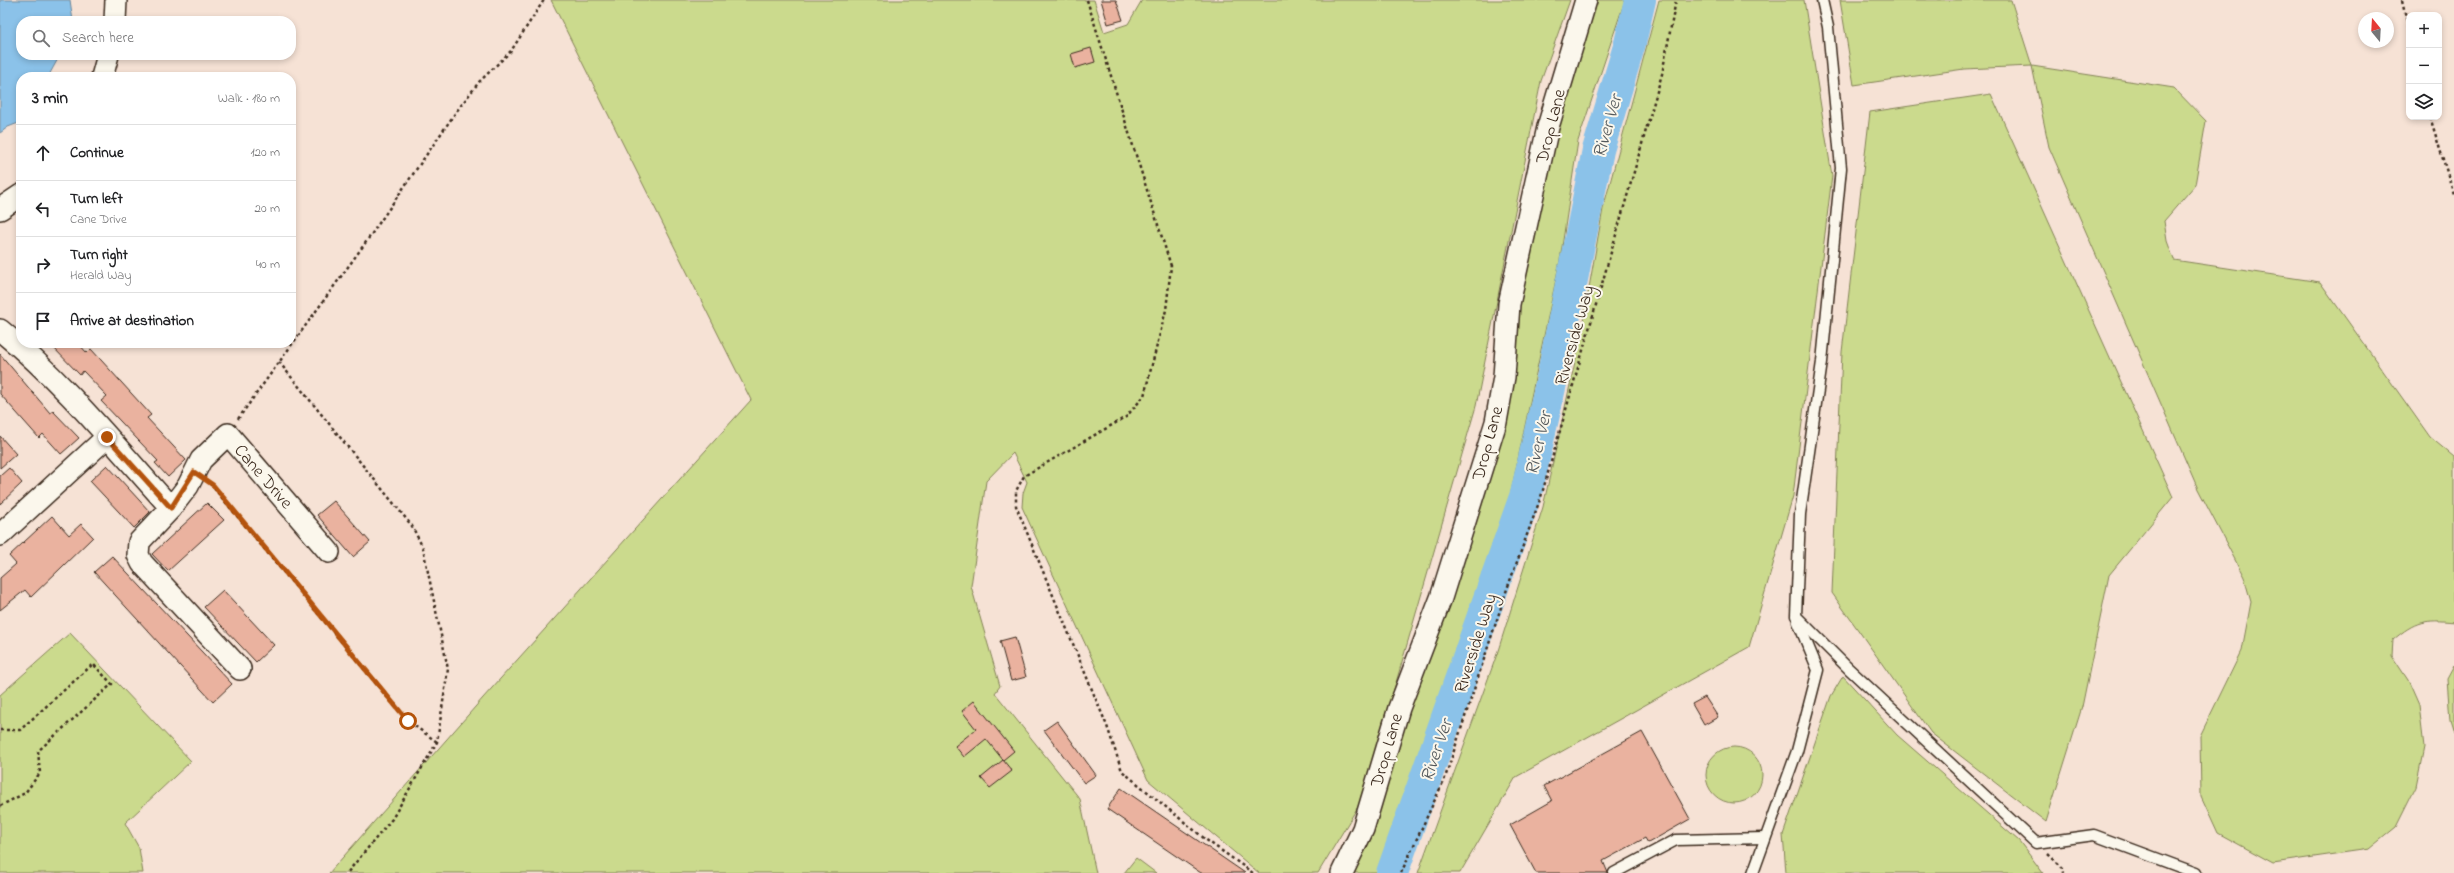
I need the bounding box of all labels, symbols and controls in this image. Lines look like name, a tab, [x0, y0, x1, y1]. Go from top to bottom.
north arrow	[2358, 12, 2394, 48]
map controls	[2406, 12, 2442, 120]
button: +	[2406, 12, 2442, 48]
search box	[16, 16, 296, 60]
icon: search	[30, 27, 52, 49]
text: Search here	[62, 27, 134, 49]
button: −	[2406, 48, 2442, 84]
button: layers	[2406, 84, 2442, 120]
text: 3 min	[32, 86, 68, 111]
street label: Drop Lane	[1530, 86, 1574, 167]
text: Walk · 180 m	[218, 89, 280, 108]
water label: River Ver	[1587, 90, 1631, 161]
icon: ahead	[32, 142, 54, 164]
text: Continue	[70, 142, 124, 164]
text: 120 m	[250, 143, 280, 162]
text: Turn left	[70, 188, 123, 210]
icon: left	[32, 198, 54, 220]
text: 20 m	[255, 199, 280, 218]
text: Cane Drive	[70, 210, 127, 229]
text: Turn right	[70, 244, 128, 266]
icon: right	[32, 254, 54, 276]
text: 40 m	[256, 255, 280, 274]
text: Herald Way	[70, 266, 132, 285]
street label: Riverside Way	[1549, 282, 1603, 389]
icon: arrive	[32, 310, 54, 332]
text: Arrive at destination	[70, 310, 194, 332]
street label: Drop Lane	[1466, 403, 1512, 484]
water label: River Ver	[1519, 407, 1560, 478]
route end	[98, 428, 116, 446]
street label: Cane Drive	[227, 439, 299, 516]
street label: Riverside Way	[1449, 591, 1505, 697]
street label: Drop Lane	[1365, 710, 1411, 792]
route start	[399, 712, 417, 730]
water label: River Ver	[1414, 714, 1461, 786]

